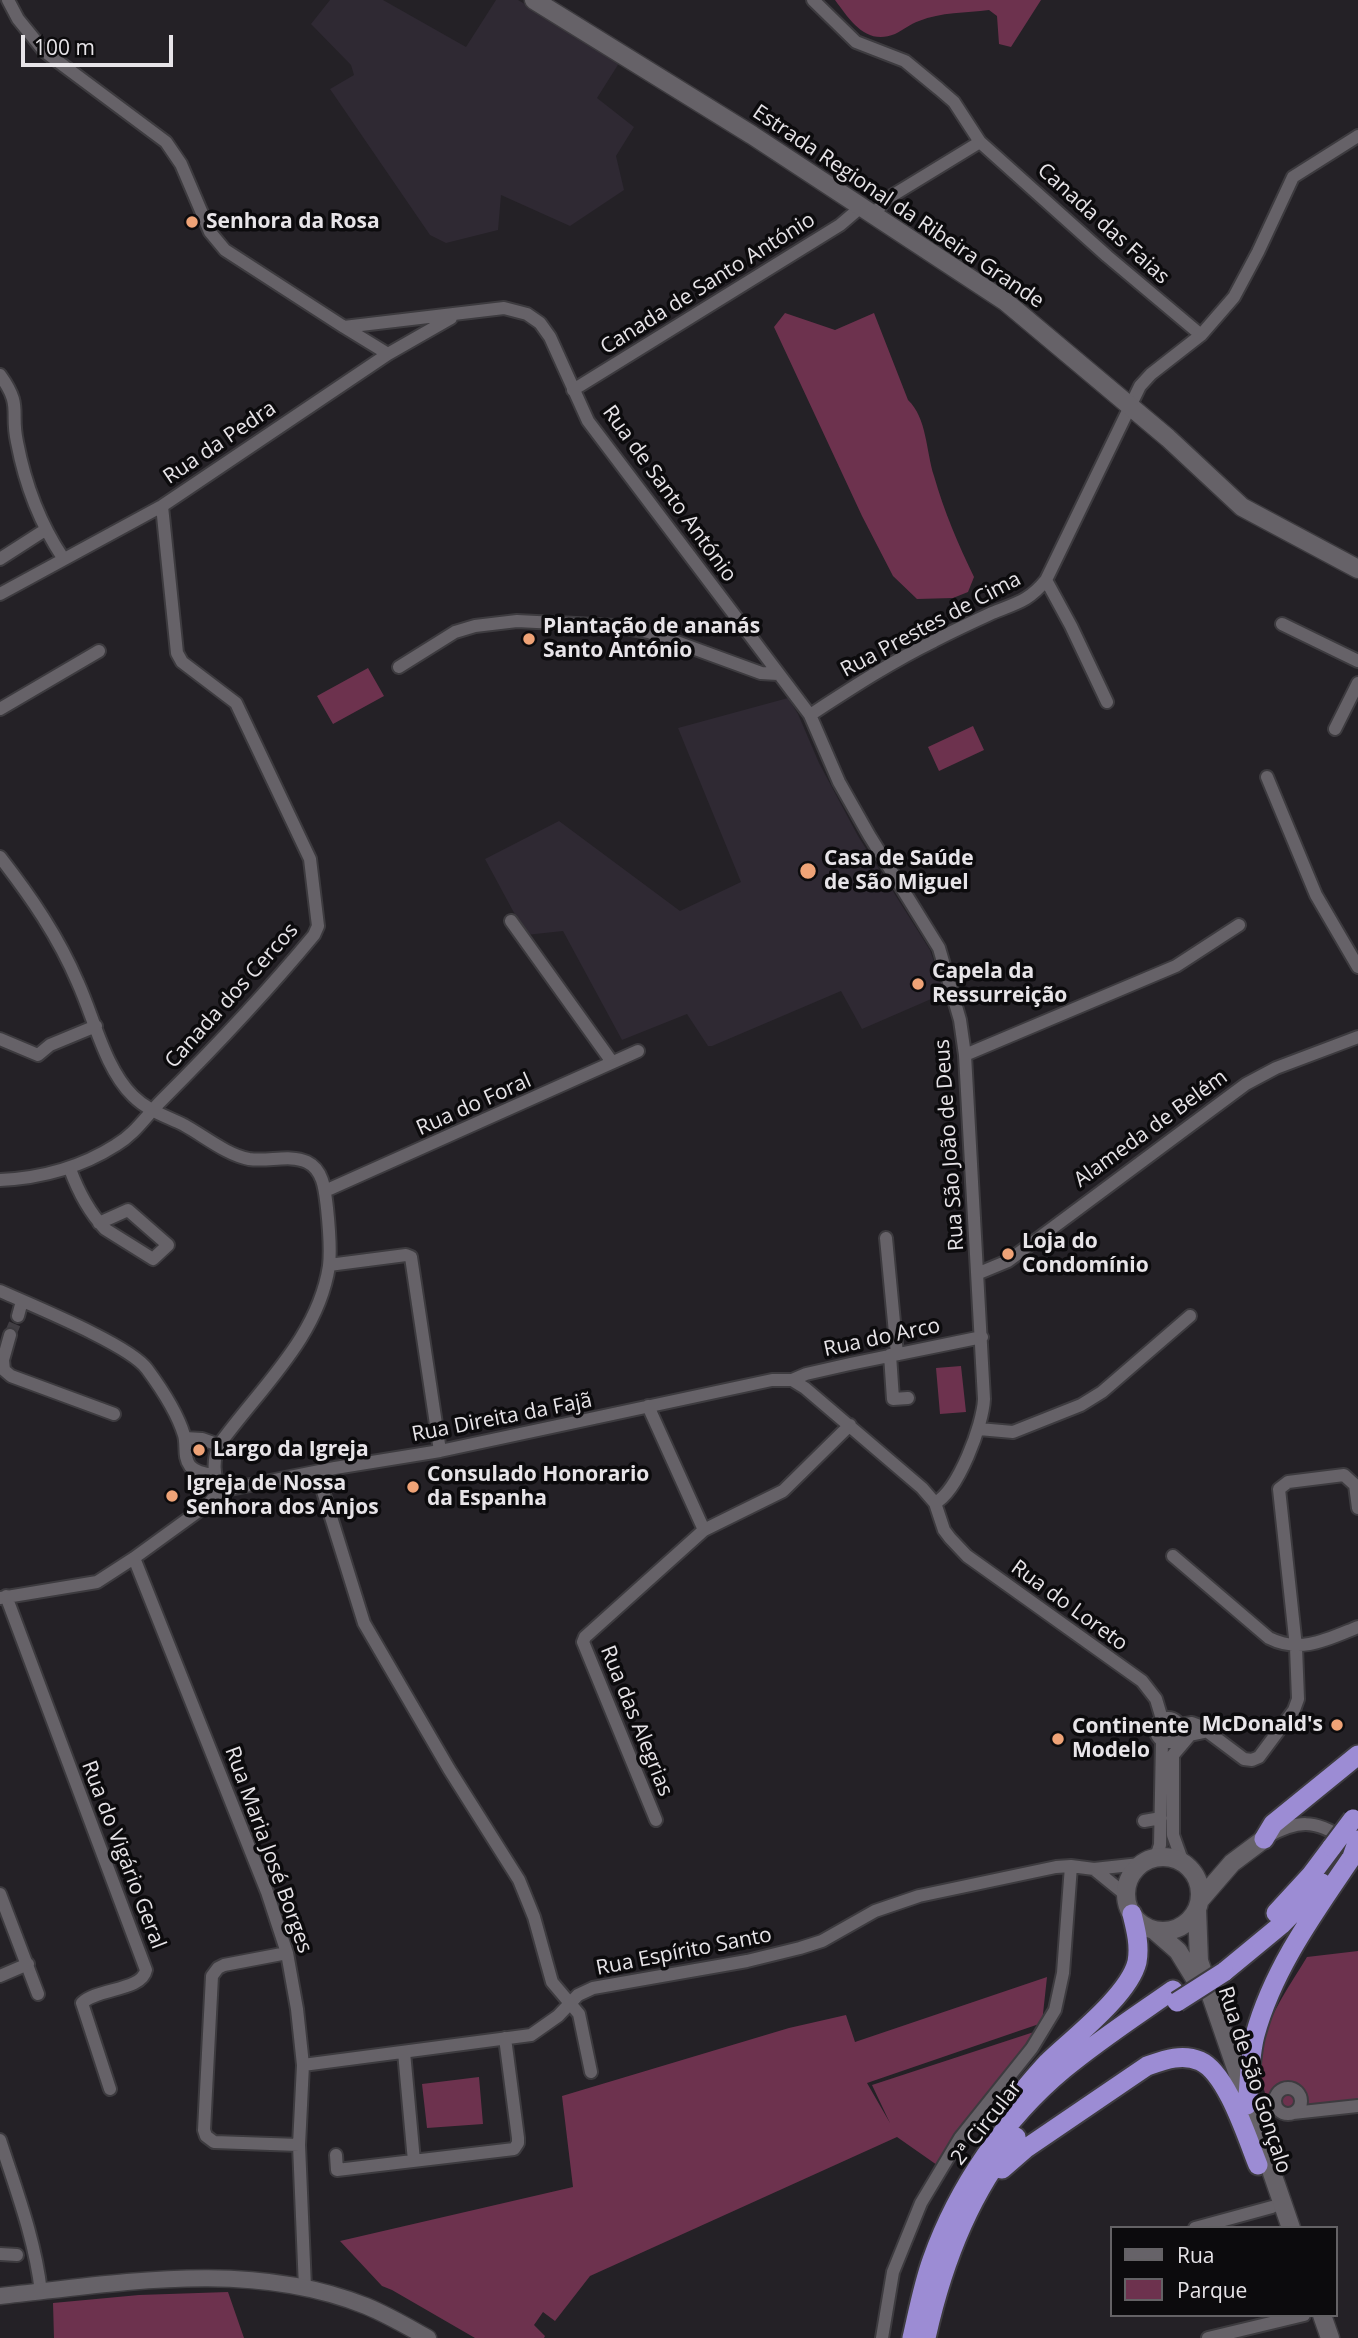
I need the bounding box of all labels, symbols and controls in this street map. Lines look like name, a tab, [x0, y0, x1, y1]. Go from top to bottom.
scale bar	[24, 21, 177, 65]
text: 100 m	[34, 33, 95, 61]
street label: Estrada Regional da Ribeira Grande	[748, 100, 1048, 314]
street label: Canada das Faias	[1032, 158, 1174, 290]
street label: Canada de Santo António	[596, 208, 820, 360]
place label: Senhora da Rosa	[206, 209, 380, 235]
marker: Senhora da Rosa	[184, 214, 200, 230]
street label: Rua da Pedra	[159, 396, 281, 490]
street label: Rua de Santo António	[597, 401, 741, 587]
street label: Rua Prestes de Cima	[837, 567, 1025, 683]
place label: Plantação de ananás Santo António	[543, 614, 760, 664]
marker: Plantação de ananás Santo António	[521, 631, 537, 647]
place label: Casa de Saúde de São Miguel	[824, 846, 974, 896]
marker: Casa de Saúde de São Miguel	[798, 861, 818, 881]
street label: Canada dos Cercos	[160, 918, 304, 1074]
place label: Capela da Ressurreição	[932, 959, 1067, 1009]
marker: Capela da Ressurreição	[910, 976, 926, 992]
street label: Rua São João de Deus	[930, 1038, 970, 1252]
street label: Alameda de Belém	[1069, 1065, 1233, 1193]
street label: Rua do Foral	[413, 1068, 535, 1142]
place label: Loja do Condomínio	[1022, 1229, 1149, 1279]
marker: Loja do Condomínio	[1000, 1246, 1016, 1262]
street label: Rua do Arco	[821, 1313, 943, 1363]
street label: Rua Direita da Fajã	[410, 1388, 594, 1448]
place label: Largo da Igreja	[213, 1437, 369, 1463]
marker: Largo da Igreja	[191, 1442, 207, 1458]
place label: Consulado Honorario da Espanha	[427, 1462, 649, 1512]
place label: Igreja de Nossa Senhora dos Anjos	[186, 1471, 379, 1521]
marker: Consulado Honorario da Espanha	[405, 1479, 421, 1495]
marker: Igreja de Nossa Senhora dos Anjos	[164, 1488, 180, 1504]
street label: Rua do Loreto	[1006, 1555, 1132, 1657]
street label: Rua das Alegrias	[594, 1642, 678, 1800]
place label: McDonald's	[1202, 1712, 1323, 1738]
place label: Continente Modelo	[1072, 1714, 1189, 1764]
marker: McDonald's	[1329, 1717, 1345, 1733]
marker: Continente Modelo	[1050, 1731, 1066, 1747]
street label: Rua Maria José Borges	[219, 1743, 317, 1957]
street label: Rua do Vigário Geral	[76, 1757, 170, 1953]
street label: Rua Espírito Santo	[594, 1923, 774, 1981]
street label: Rua de São Gonçalo	[1212, 1983, 1296, 2177]
street label: 2ª Circular	[946, 2076, 1028, 2170]
legend	[1110, 2226, 1337, 2317]
text: Rua	[1177, 2241, 1215, 2269]
text: Parque	[1177, 2276, 1247, 2304]

